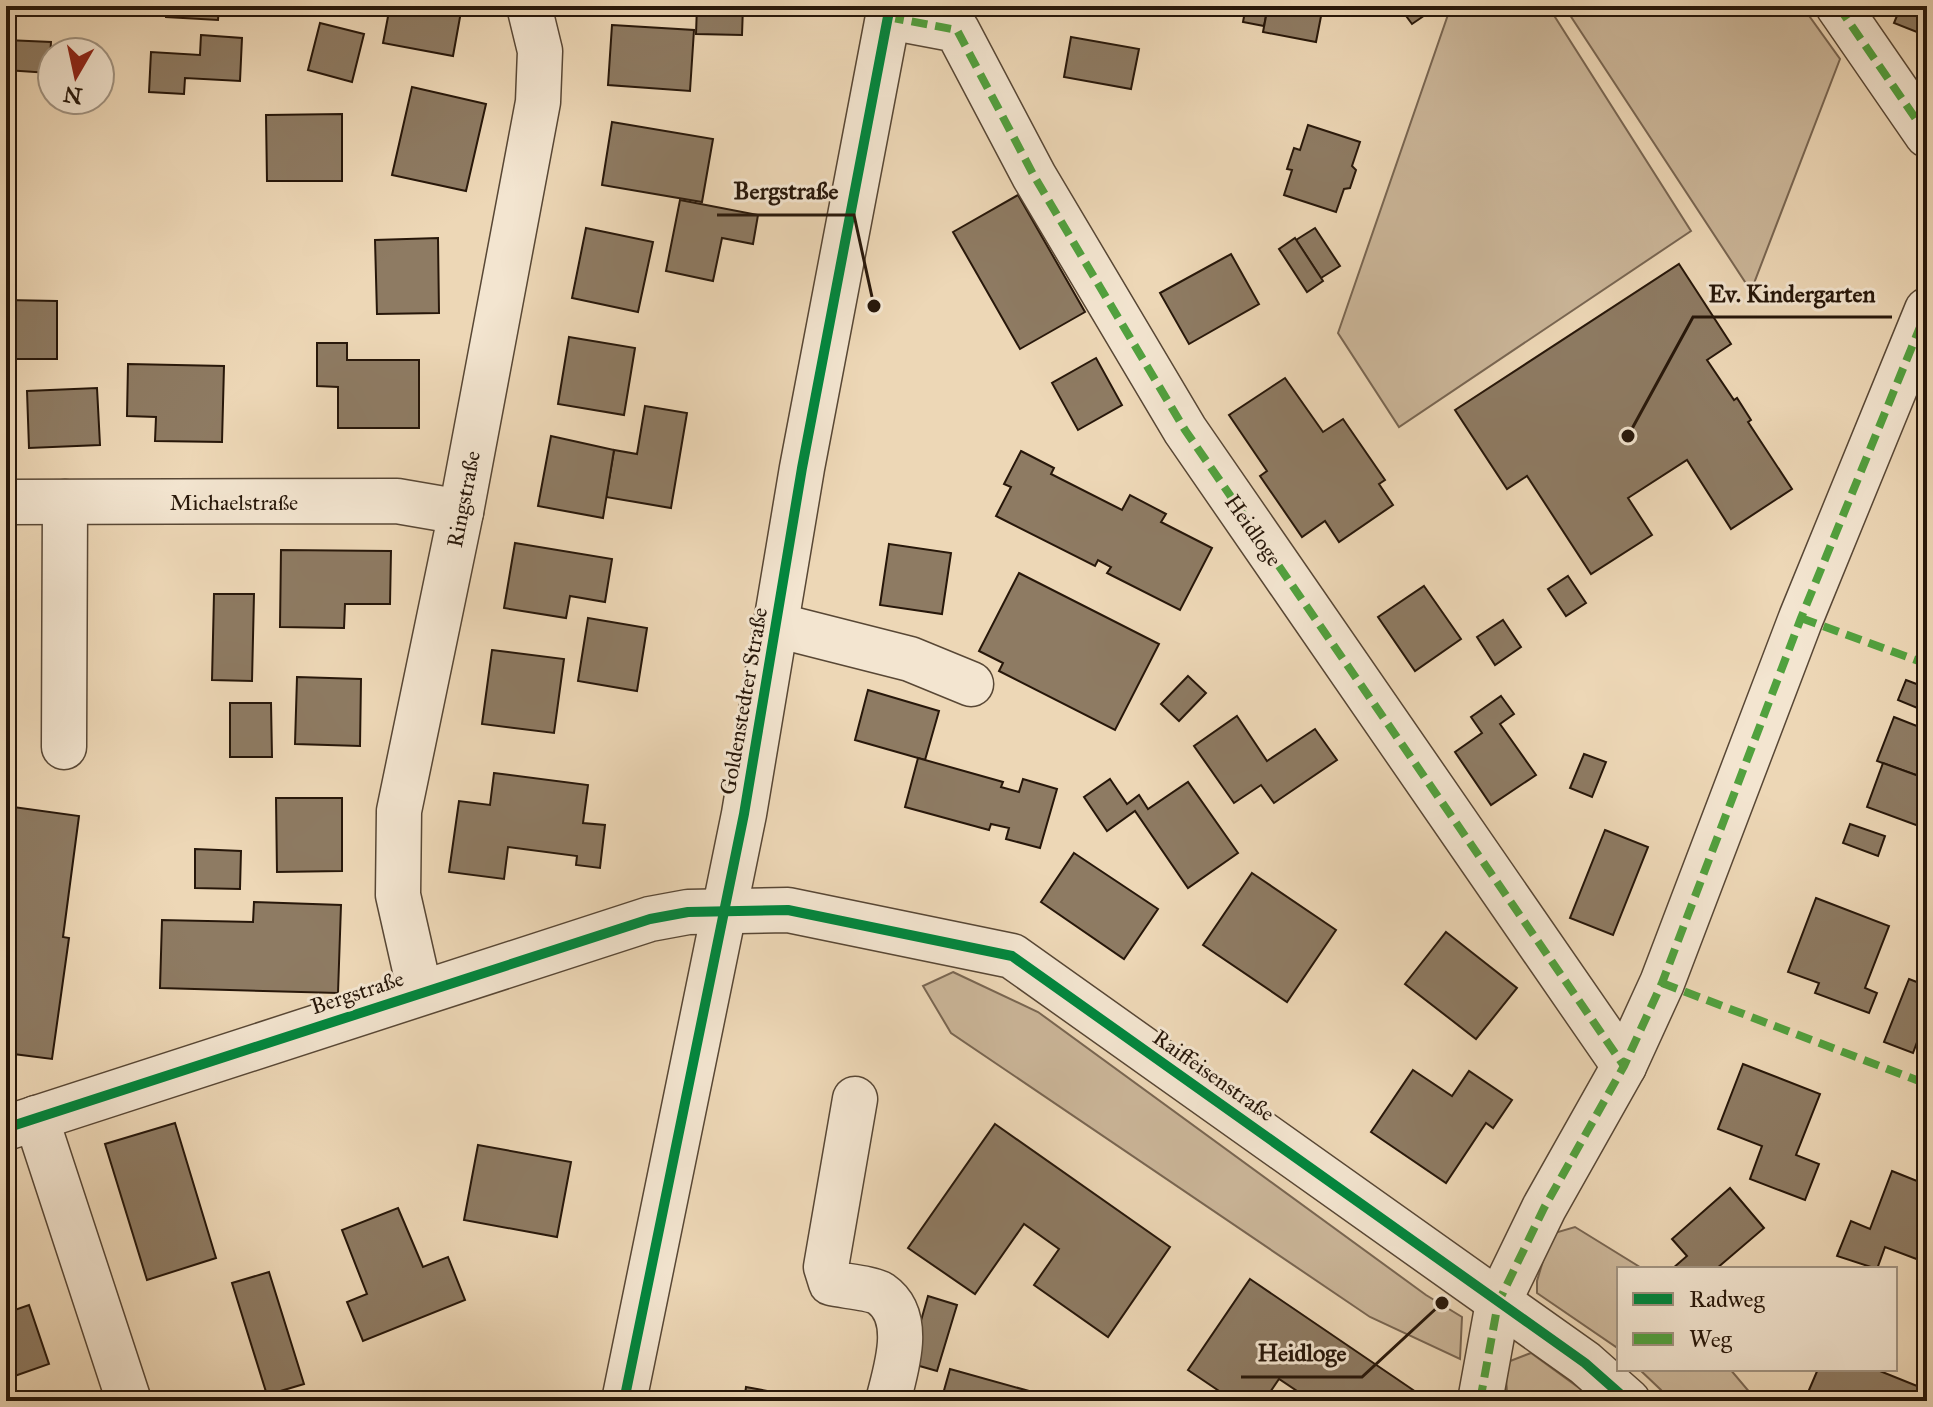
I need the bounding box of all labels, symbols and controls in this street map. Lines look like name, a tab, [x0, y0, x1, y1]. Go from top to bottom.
north arrow	[36, 36, 116, 116]
text: N	[61, 80, 84, 110]
callout: Bergstraße	[717, 167, 854, 215]
text: Bergstraße	[734, 176, 838, 206]
callout: Ev. Kindergarten	[1693, 269, 1892, 317]
text: Ev. Kindergarten	[1708, 279, 1876, 309]
street label: Ringstraße	[441, 449, 486, 550]
street label: Michaelstraße	[170, 489, 298, 516]
street label: Heidloge	[1219, 489, 1288, 571]
street label: Goldenstedter Straße	[714, 605, 773, 797]
street label: Bergstraße	[307, 965, 407, 1020]
street label: Raiffeisenstraße	[1148, 1024, 1280, 1127]
legend	[1617, 1267, 1897, 1371]
text: Radweg	[1689, 1284, 1765, 1314]
text: Weg	[1689, 1324, 1733, 1354]
callout: Heidloge	[1241, 1329, 1362, 1377]
text: Heidloge	[1258, 1338, 1346, 1368]

